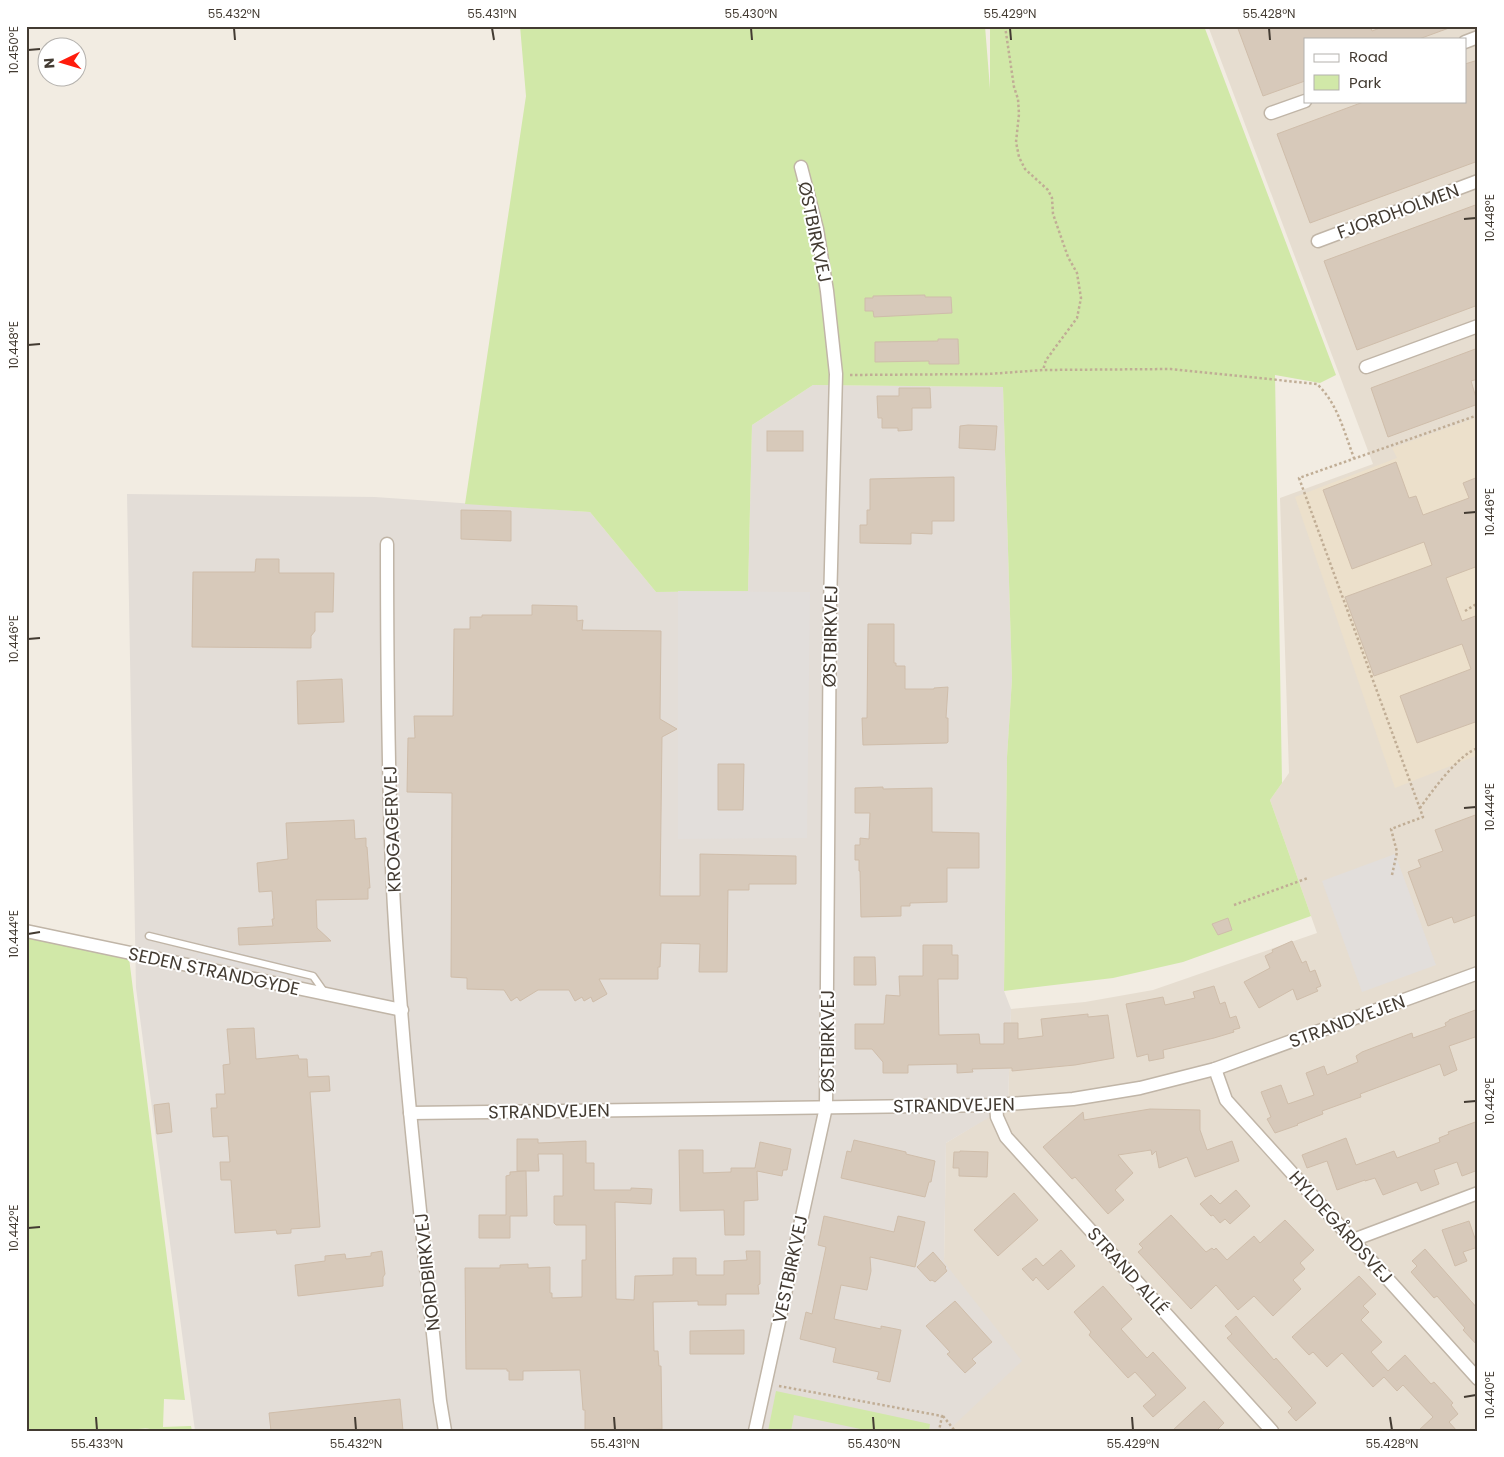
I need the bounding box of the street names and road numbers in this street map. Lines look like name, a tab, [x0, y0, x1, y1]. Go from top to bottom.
street label: FJORDHOLMEN	[1333, 177, 1463, 245]
street label: ØSTBIRKVEJ	[792, 179, 838, 285]
street label: ØSTBIRKVEJ	[817, 584, 843, 688]
street label: KROGAGERVEJ	[377, 765, 407, 893]
street label: SEDEN STRANDGYDE	[126, 941, 302, 1001]
street label: STRANDVEJEN	[1286, 988, 1408, 1054]
street label: ØSTBIRKVEJ	[815, 990, 840, 1092]
street label: STRANDVEJEN	[893, 1091, 1015, 1119]
street label: STRANDVEJEN	[488, 1097, 610, 1125]
street label: HYLDEGÅRDSVEJ	[1284, 1165, 1398, 1289]
street label: NORDBIRKVEJ	[408, 1212, 446, 1332]
street label: VESTBIRKVEJ	[766, 1213, 814, 1325]
street label: STRAND ALLÉ	[1082, 1222, 1174, 1320]

